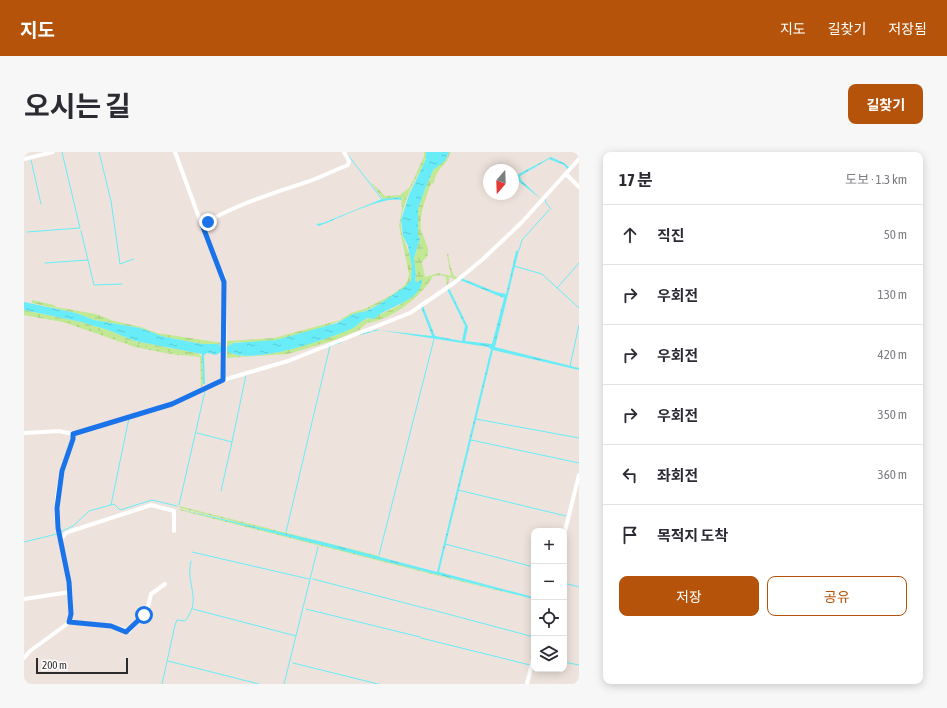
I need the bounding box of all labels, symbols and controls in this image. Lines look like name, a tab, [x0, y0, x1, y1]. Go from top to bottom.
text: 지도	[20, 19, 55, 41]
text: 지도	[780, 21, 806, 37]
text: 길찾기	[828, 21, 866, 37]
text: 저장됨	[888, 21, 927, 37]
button: 길찾기	[848, 84, 923, 124]
text: 오시는 길	[24, 90, 131, 122]
north arrow	[483, 164, 519, 200]
text: 17 분	[619, 170, 653, 190]
text: 도보 · 1.3 km	[845, 172, 907, 187]
route end	[199, 213, 217, 231]
icon: ahead	[619, 224, 641, 246]
text: 직진	[657, 227, 685, 244]
text: 50 m	[884, 227, 907, 242]
icon: right	[619, 284, 641, 306]
text: 우회전	[657, 287, 698, 304]
text: 130 m	[878, 287, 907, 302]
icon: right	[619, 344, 641, 366]
text: 우회전	[657, 347, 698, 364]
text: 420 m	[878, 347, 907, 362]
icon: right	[619, 404, 641, 426]
text: 우회전	[657, 407, 698, 424]
text: 350 m	[878, 407, 907, 422]
icon: left	[619, 464, 641, 486]
text: 좌회전	[657, 467, 698, 484]
text: 360 m	[878, 467, 907, 482]
icon: arrive	[619, 524, 641, 546]
text: 목적지 도착	[657, 527, 728, 544]
map controls	[531, 528, 567, 672]
button: +	[531, 528, 567, 564]
button: −	[531, 564, 567, 600]
button: 저장	[619, 576, 759, 616]
button: 공유	[767, 576, 907, 616]
button: locate	[531, 600, 567, 636]
route start	[135, 606, 153, 624]
button: layers	[531, 636, 567, 672]
scale bar	[36, 656, 128, 675]
text: 200 m	[42, 659, 67, 671]

